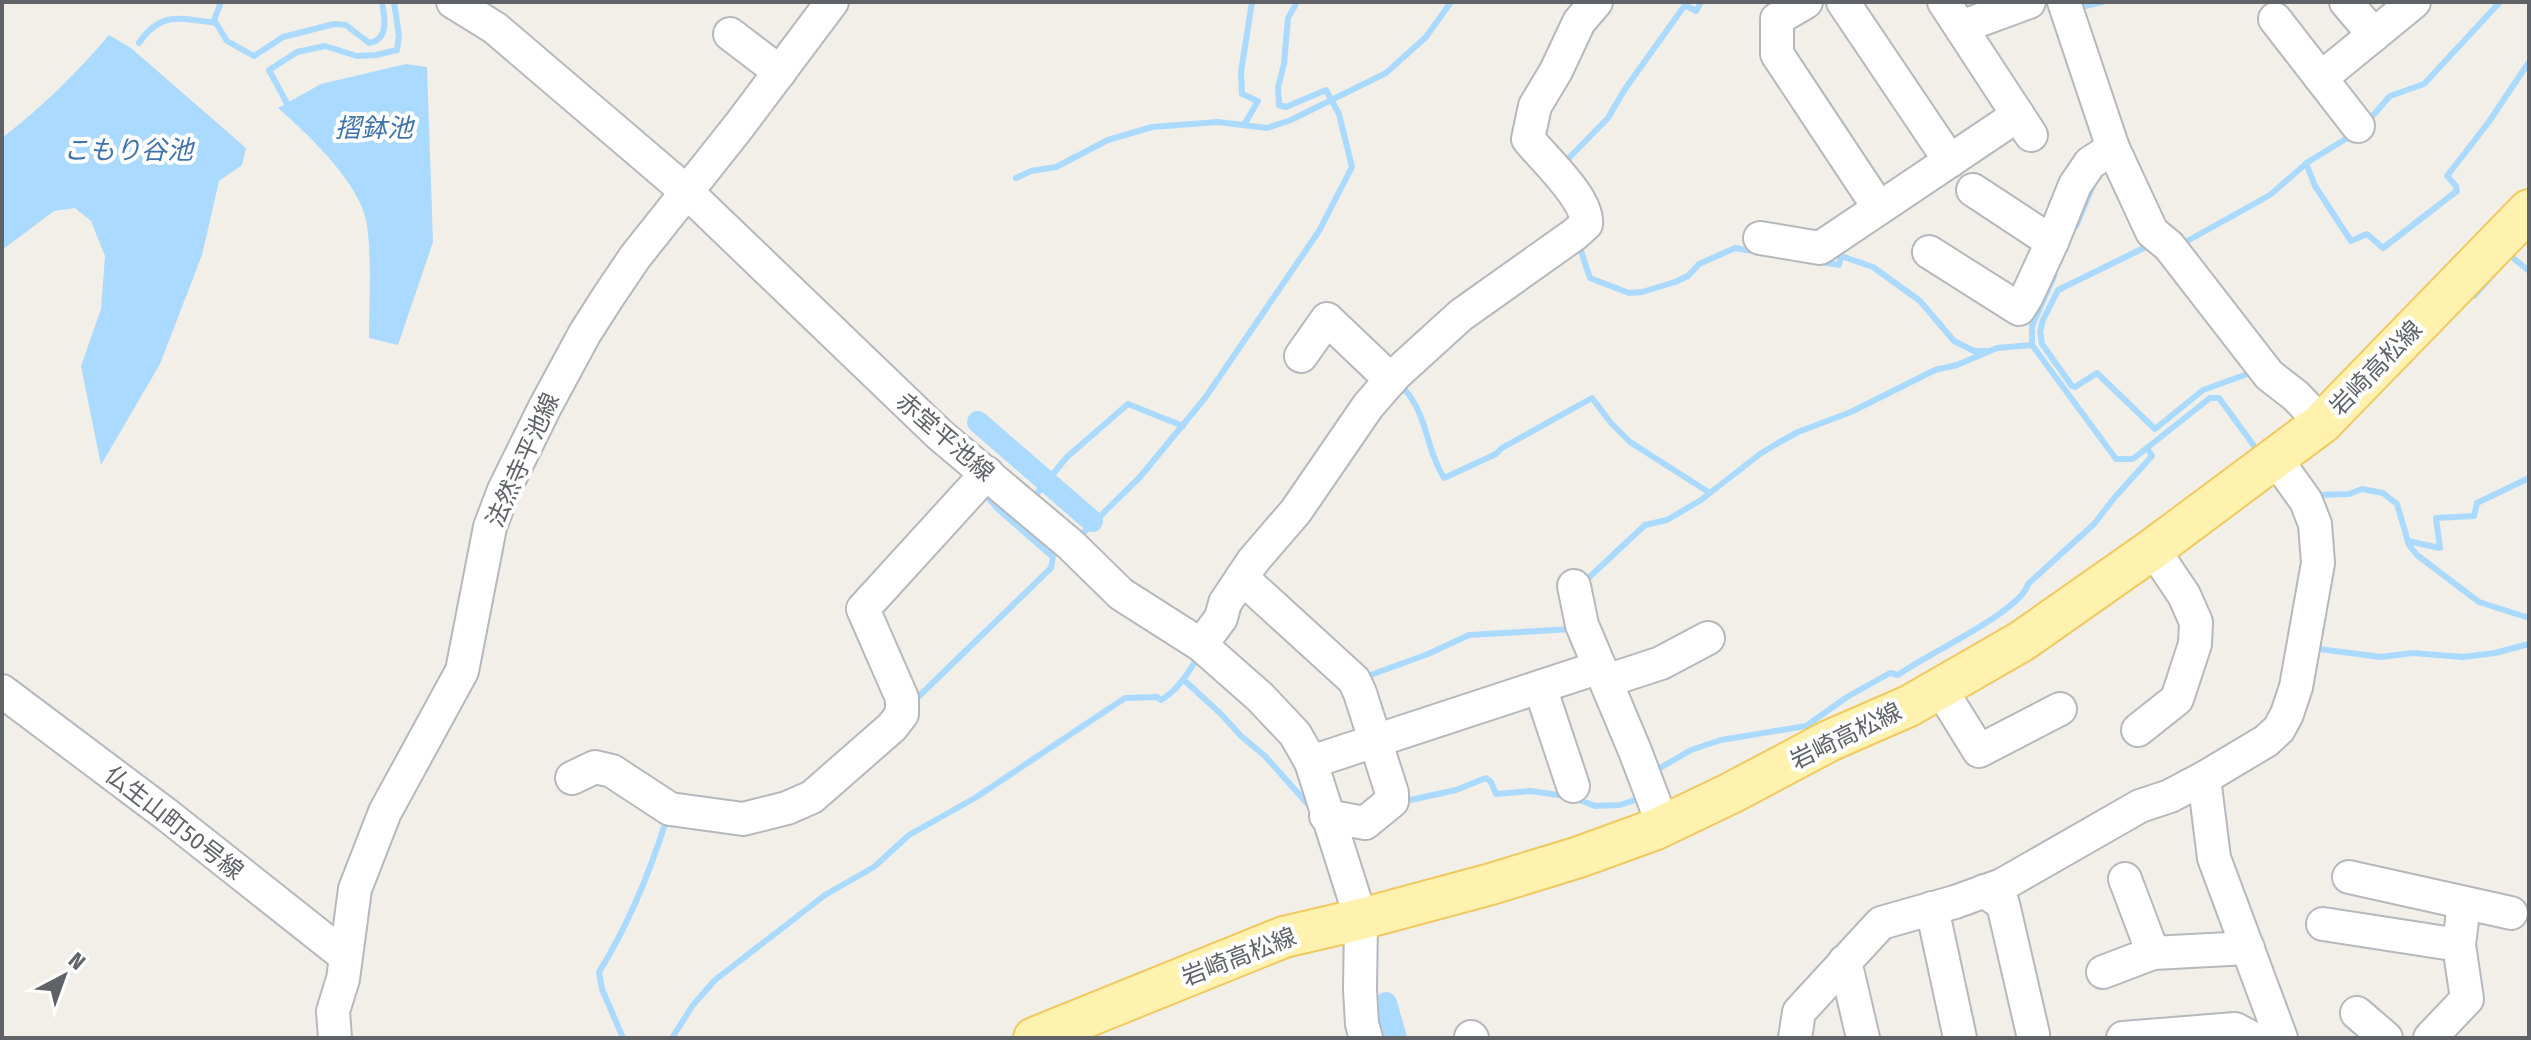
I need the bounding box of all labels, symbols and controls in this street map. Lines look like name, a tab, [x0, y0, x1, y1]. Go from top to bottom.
water label: 摺鉢池	[335, 113, 416, 144]
water label: こもり谷池	[63, 135, 196, 166]
street label: 岩崎高松線	[2324, 315, 2428, 421]
street label: 赤堂平池線	[891, 387, 999, 487]
street label: 法然寺平池線	[481, 389, 565, 531]
street label: 岩崎高松線	[1786, 697, 1906, 775]
street label: 仏生山町50号線	[99, 760, 249, 886]
street label: 岩崎高松線	[1178, 922, 1300, 992]
north arrow	[24, 936, 104, 1016]
text: N	[63, 947, 91, 976]

